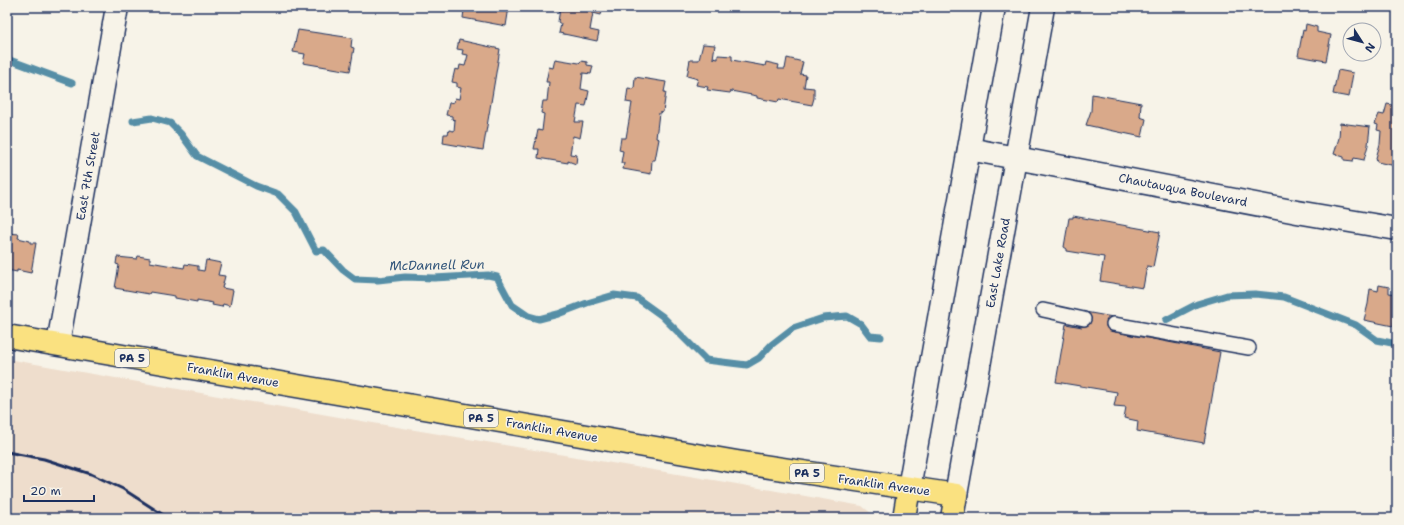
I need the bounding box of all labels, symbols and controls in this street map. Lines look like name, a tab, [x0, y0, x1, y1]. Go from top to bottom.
north arrow	[1342, 22, 1382, 62]
text: N	[1361, 40, 1378, 56]
street label: East 7th Street	[72, 130, 104, 222]
street label: Chautauqua Boulevard	[1117, 170, 1249, 210]
street label: East Lake Road	[982, 216, 1014, 309]
water label: McDannell Run	[389, 256, 485, 274]
road number: PA 5	[115, 349, 149, 367]
street label: Franklin Avenue	[186, 359, 280, 391]
road number: PA 5	[464, 409, 498, 427]
street label: Franklin Avenue	[505, 414, 599, 446]
road number: PA 5	[790, 464, 824, 482]
street label: Franklin Avenue	[837, 471, 931, 499]
scale bar	[24, 477, 94, 503]
text: 20 m	[30, 483, 61, 499]

